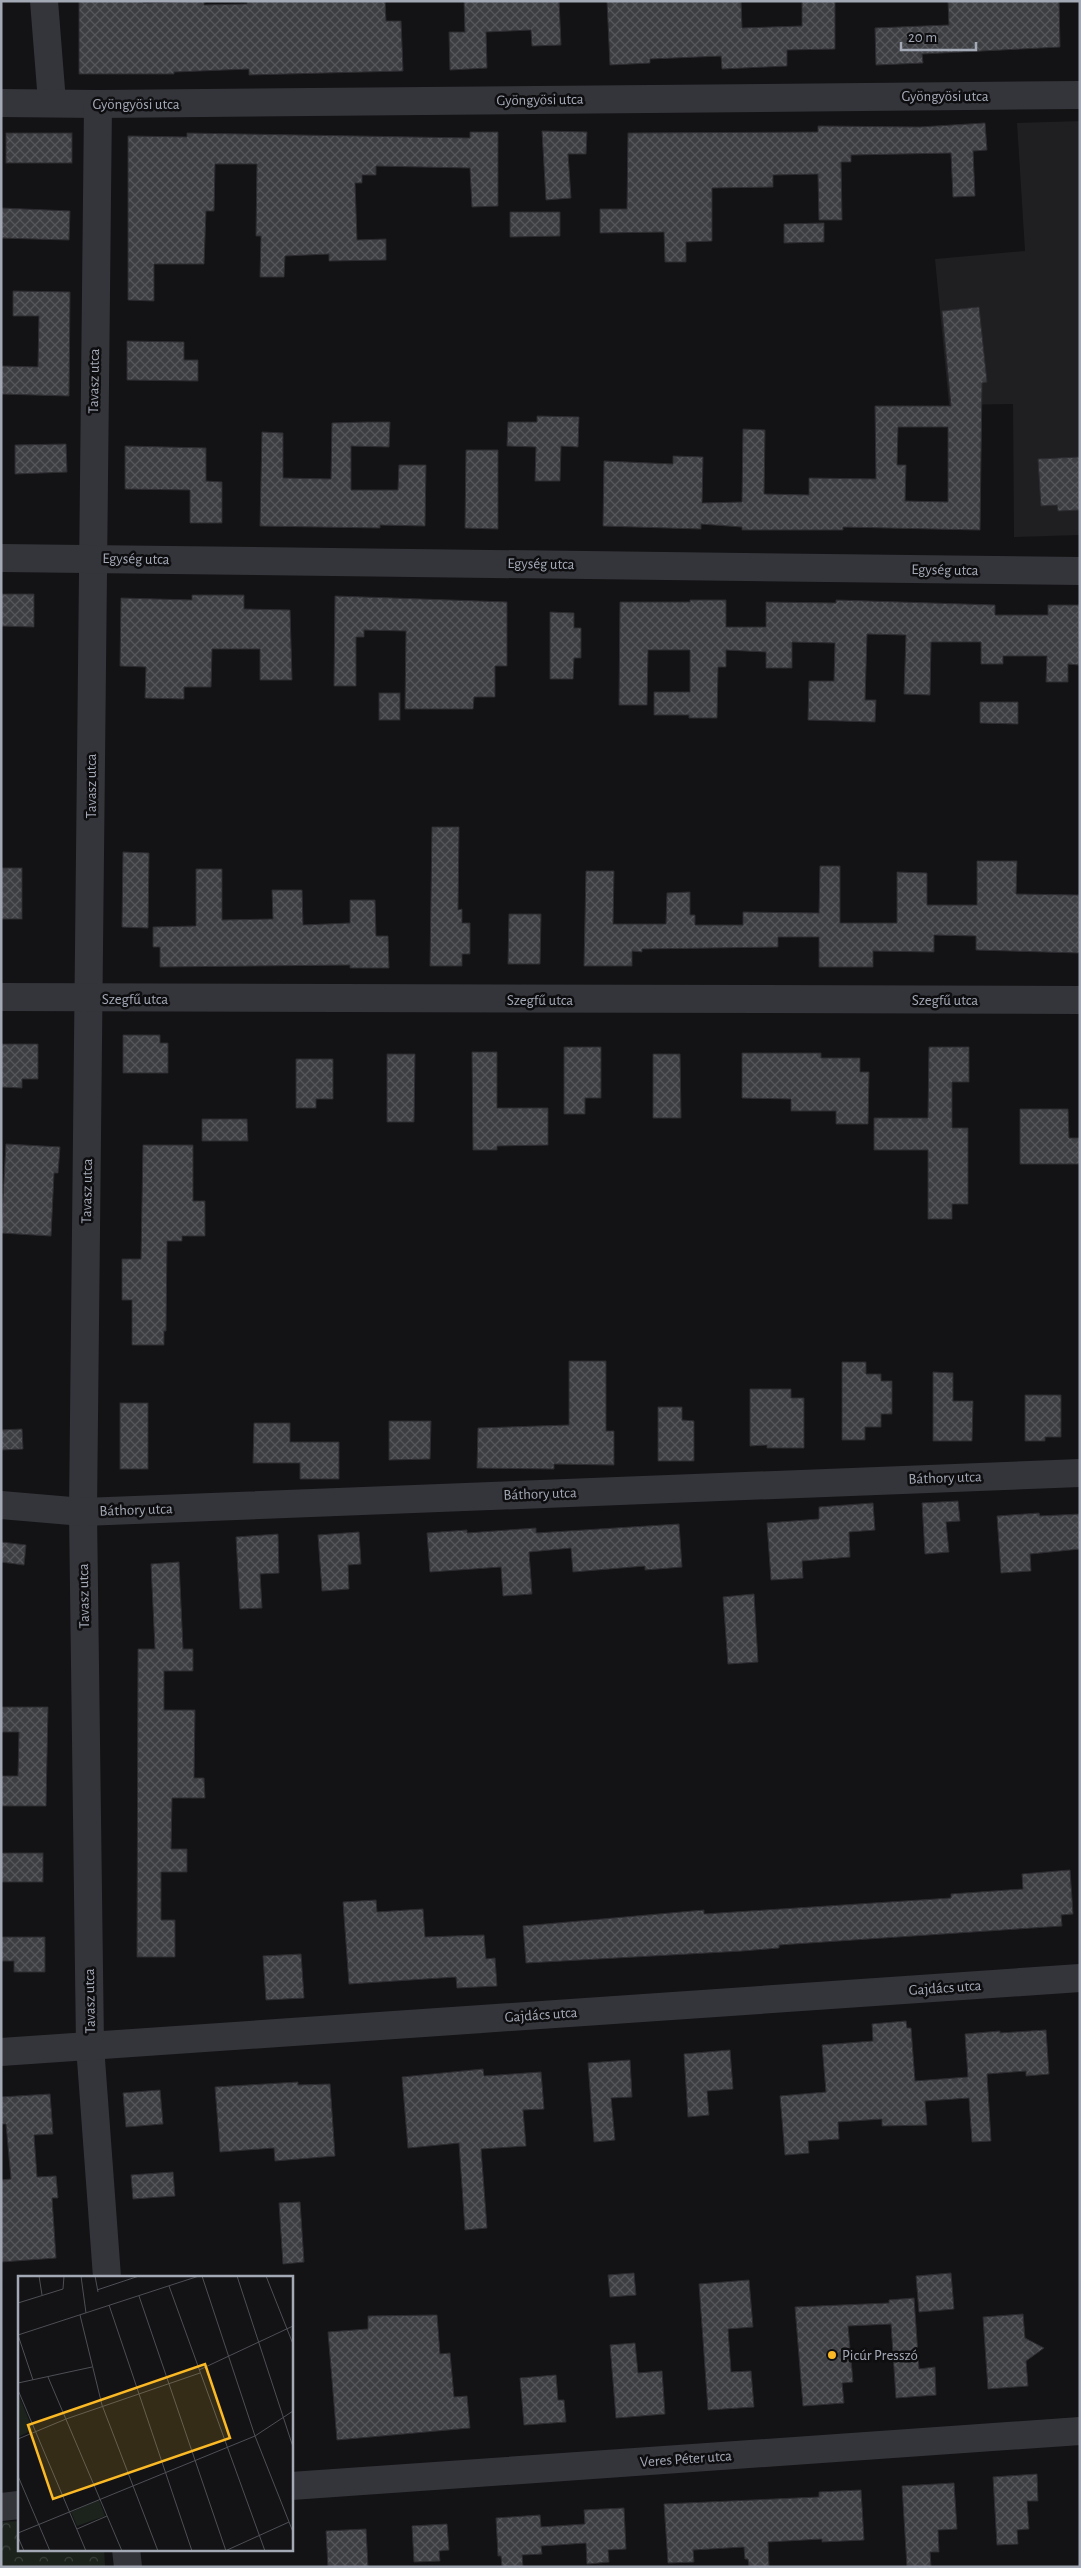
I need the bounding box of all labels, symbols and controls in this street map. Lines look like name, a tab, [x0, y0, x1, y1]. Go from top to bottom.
scale bar	[901, 20, 976, 52]
text: 20 m	[908, 30, 937, 45]
street label: Gyöngyösi utca	[901, 89, 989, 104]
street label: Gyöngyösi utca	[496, 92, 584, 108]
street label: Gyöngyösi utca	[92, 97, 180, 112]
street label: Tavasz utca	[86, 348, 102, 414]
street label: Egység utca	[102, 551, 170, 567]
street label: Egység utca	[507, 556, 575, 572]
street label: Egység utca	[911, 562, 979, 578]
street label: Tavasz utca	[84, 753, 99, 819]
street label: Szegfű utca	[102, 992, 168, 1007]
street label: Szegfű utca	[507, 993, 573, 1008]
street label: Szegfű utca	[912, 993, 978, 1008]
street label: Tavasz utca	[79, 1158, 95, 1224]
street label: Báthory utca	[908, 1469, 982, 1487]
street label: Báthory utca	[503, 1485, 577, 1503]
street label: Báthory utca	[99, 1501, 173, 1519]
street label: Tavasz utca	[76, 1563, 92, 1629]
street label: Tavasz utca	[82, 1968, 98, 2034]
street label: Gajdács utca	[908, 1978, 982, 1998]
street label: Gajdács utca	[504, 2005, 578, 2025]
inset map	[18, 2276, 292, 2550]
place label: Picúr Presszó	[842, 2348, 918, 2363]
marker: Picúr Presszó	[826, 2349, 838, 2361]
street label: Veres Péter utca	[640, 2448, 733, 2470]

